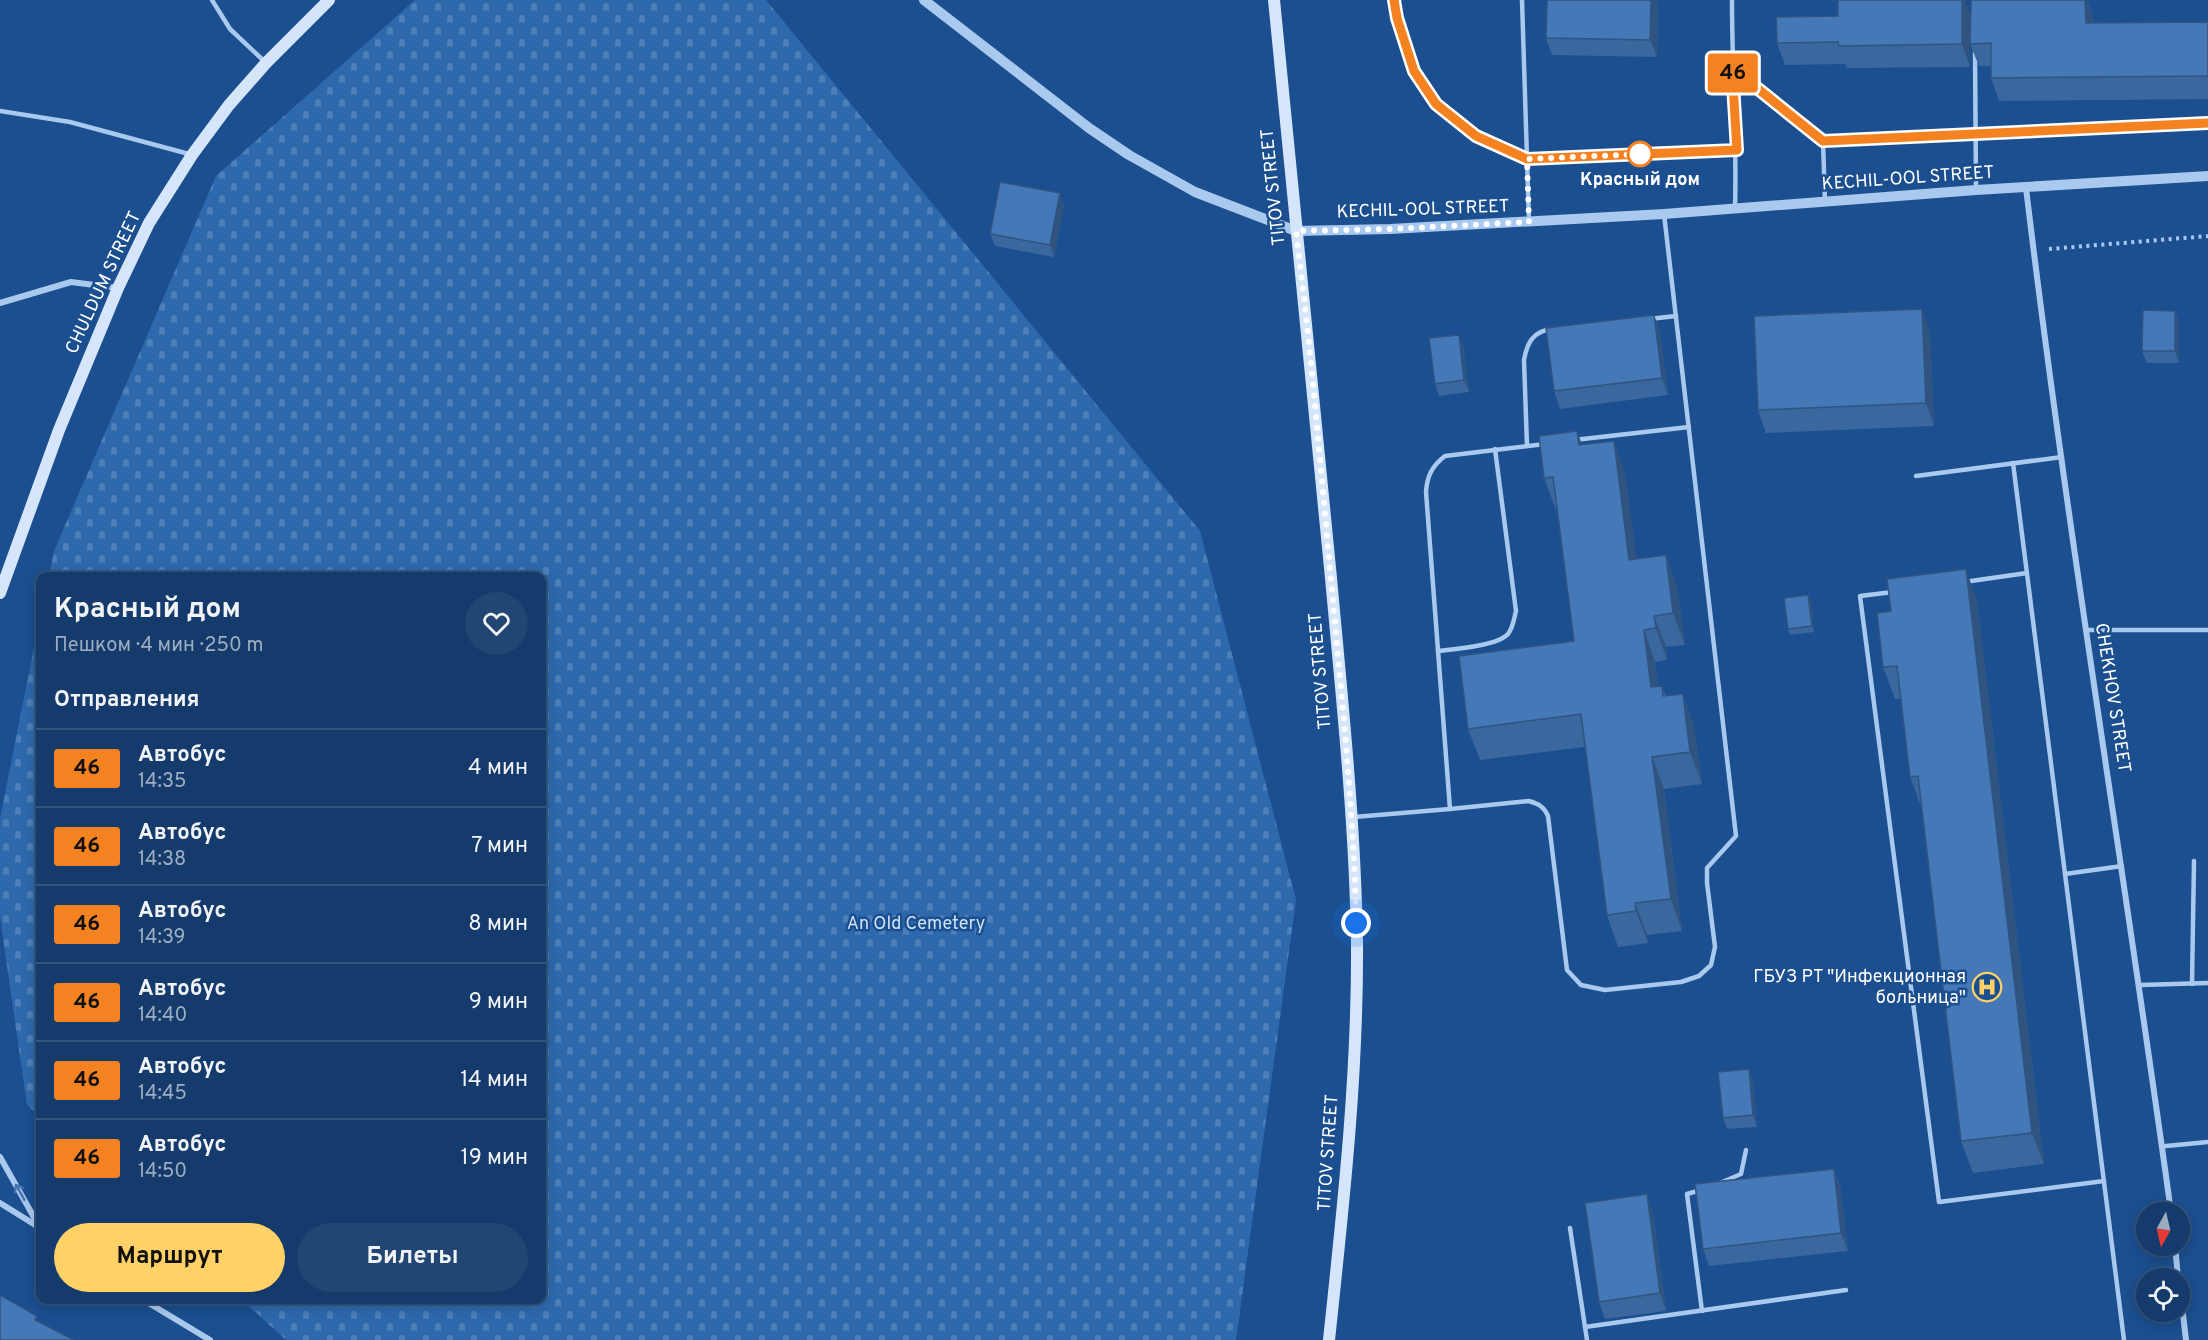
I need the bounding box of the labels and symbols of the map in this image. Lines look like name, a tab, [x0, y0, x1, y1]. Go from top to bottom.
line badge: 46	[1706, 54, 1760, 92]
street label: TITOV STREET	[1256, 127, 1292, 247]
marker: Красный дом	[1627, 141, 1653, 167]
street label: KECHIL-OOL STREET	[1821, 161, 1995, 197]
place label: Красный дом	[1580, 169, 1700, 192]
street label: KECHIL-OOL STREET	[1336, 195, 1510, 225]
street label: CHULDUM STREET	[61, 208, 147, 358]
street label: TITOV STREET	[1304, 612, 1338, 730]
street label: CHEKHOV STREET	[2089, 621, 2135, 775]
your location	[1341, 908, 1371, 938]
park label: An Old Cemetery	[847, 913, 985, 936]
place label: ГБУЗ РТ "Инфекционная больница"	[1753, 966, 1966, 1010]
hospital icon: ГБУЗ РТ "Инфекционная больница"	[1971, 971, 2003, 1003]
street label: TITOV STREET	[1313, 1094, 1345, 1212]
one-way arrow	[14, 1184, 26, 1201]
north arrow	[2136, 1202, 2190, 1256]

